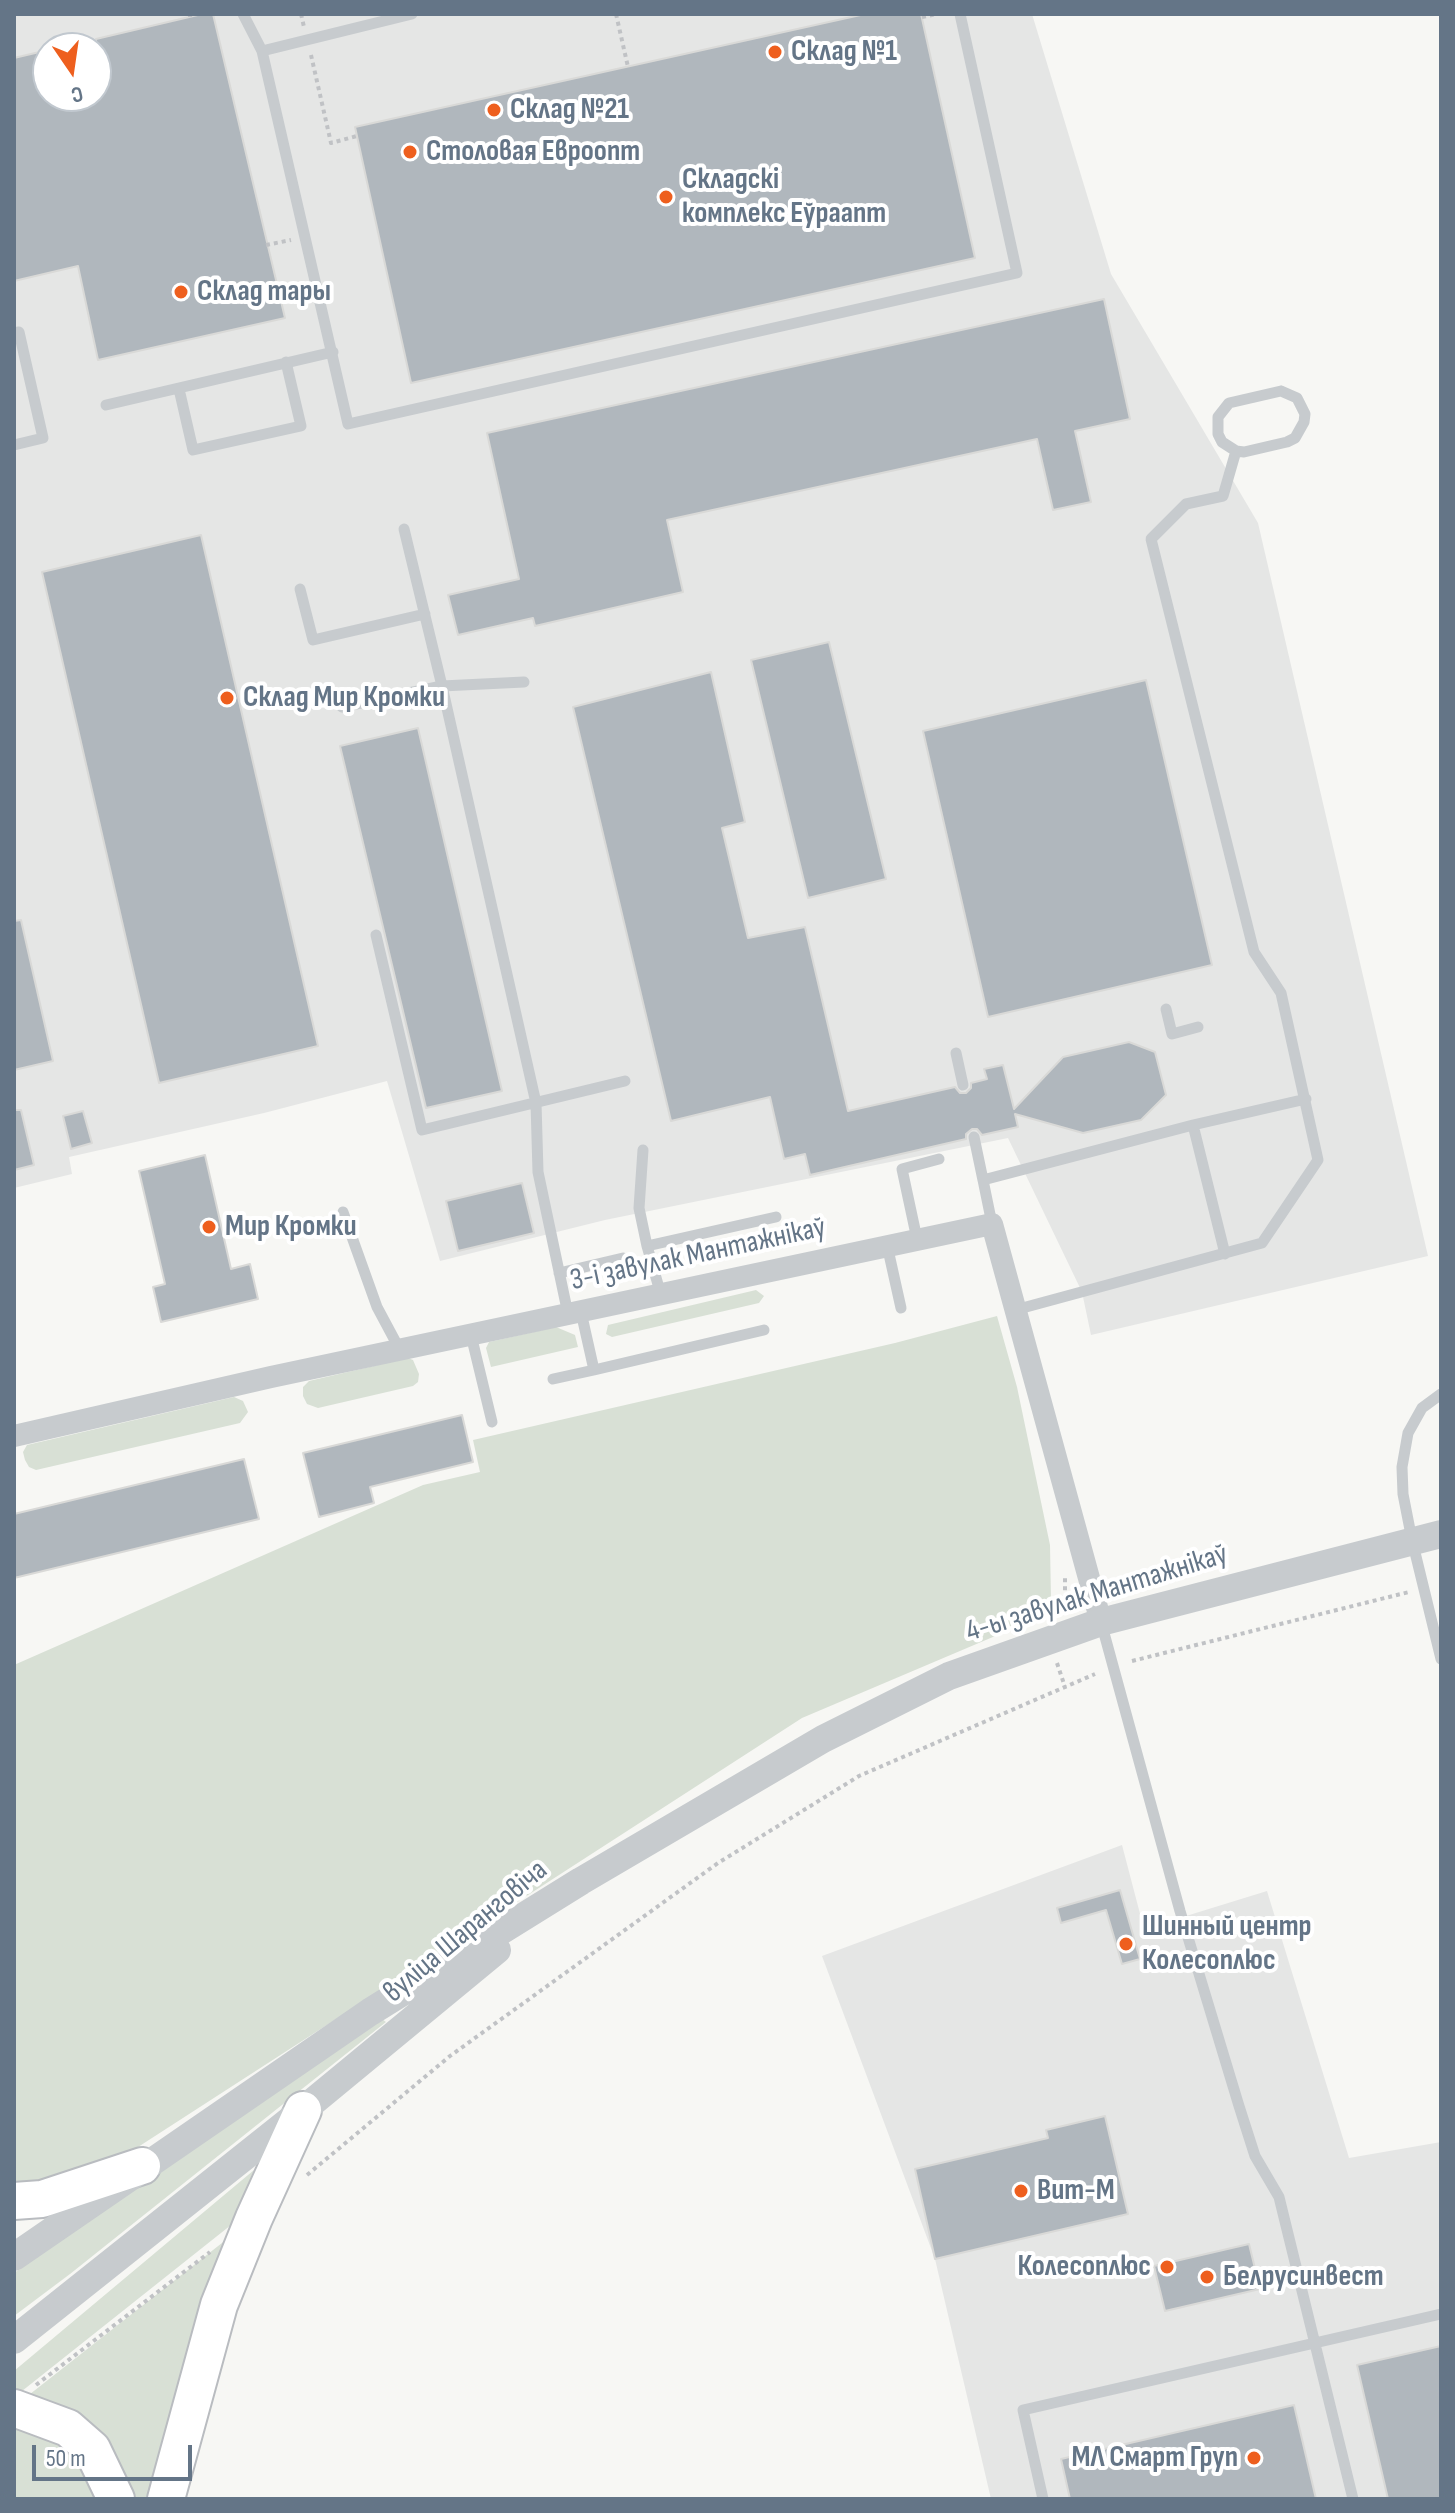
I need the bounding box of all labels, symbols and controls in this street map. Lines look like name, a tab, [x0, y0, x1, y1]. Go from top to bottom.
north arrow	[32, 32, 112, 112]
place label: Склад №1	[791, 34, 897, 70]
marker: Склад №1	[766, 43, 784, 61]
text: С	[69, 79, 86, 108]
place label: Склад №21	[510, 92, 629, 128]
marker: Склад №21	[485, 101, 503, 119]
place label: Столовая Евроопт	[426, 134, 640, 170]
marker: Столовая Евроопт	[401, 143, 419, 161]
place label: Складскі комплекс Еўраапт	[682, 162, 886, 232]
marker: Складскі комплекс Еўраапт	[657, 188, 675, 206]
place label: Склад тары	[197, 274, 331, 310]
marker: Склад тары	[172, 283, 190, 301]
place label: Склад Мир Кромки	[243, 680, 445, 716]
marker: Склад Мир Кромки	[218, 689, 236, 707]
place label: Мир Кромки	[225, 1209, 357, 1245]
street label: 3-і завулак Мантажнікаў	[567, 1210, 829, 1300]
marker: Мир Кромки	[200, 1218, 218, 1236]
street label: 4-ы завулак Мантажнікаў	[962, 1537, 1232, 1651]
street label: вуліца Шаранговіча	[377, 1853, 555, 2011]
place label: Шинный центр Колесоплюс	[1142, 1909, 1312, 1980]
marker: Шинный центр Колесоплюс	[1117, 1935, 1135, 1953]
place label: Вит-М	[1037, 2173, 1115, 2209]
marker: Вит-М	[1012, 2182, 1030, 2200]
place label: Колесоплюс	[1017, 2249, 1151, 2285]
marker: Колесоплюс	[1158, 2258, 1176, 2276]
place label: Белрусинвест	[1223, 2259, 1384, 2295]
marker: Белрусинвест	[1198, 2268, 1216, 2286]
scale bar	[36, 2429, 196, 2479]
place label: МЛ Смарт Груп	[1071, 2440, 1238, 2476]
text: 50 m	[46, 2444, 86, 2473]
marker: МЛ Смарт Груп	[1245, 2449, 1263, 2467]

